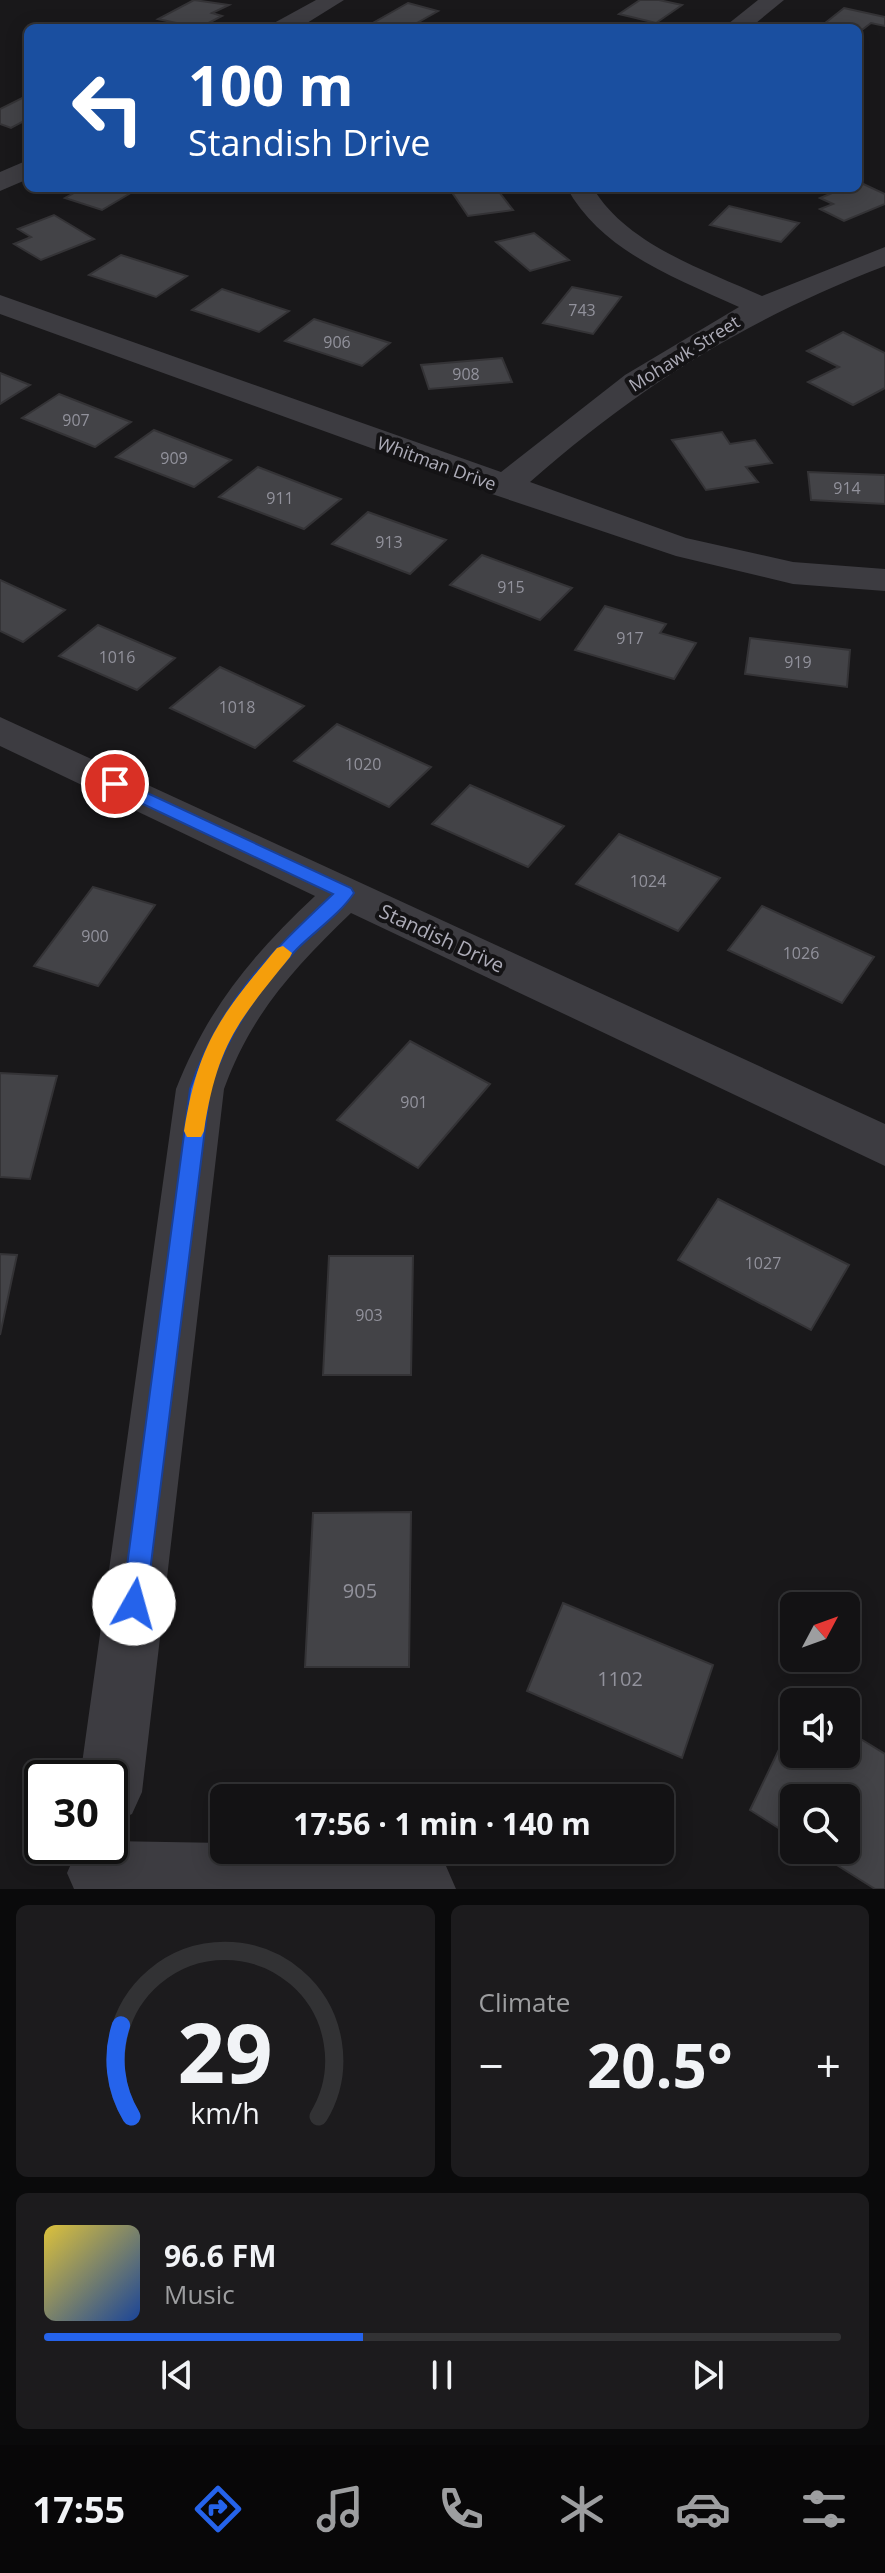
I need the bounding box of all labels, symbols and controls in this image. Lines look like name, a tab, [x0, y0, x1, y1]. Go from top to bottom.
text: 100 m	[188, 46, 354, 122]
icon: left	[56, 56, 160, 160]
text: Standish Drive	[188, 118, 430, 167]
house number: 743	[568, 299, 596, 321]
street label: Mohawk Street	[624, 309, 744, 397]
house number: 906	[323, 331, 351, 353]
house number: 908	[452, 363, 480, 385]
house number: 907	[62, 409, 90, 431]
street label: Whitman Drive	[374, 430, 500, 496]
house number: 909	[160, 447, 188, 469]
house number: 914	[833, 477, 861, 499]
house number: 911	[266, 487, 294, 509]
house number: 913	[375, 531, 403, 553]
house number: 915	[497, 576, 525, 598]
house number: 917	[616, 627, 644, 649]
house number: 1016	[99, 646, 135, 668]
house number: 919	[784, 651, 812, 673]
house number: 1018	[219, 696, 255, 718]
pin	[81, 750, 149, 818]
house number: 1020	[345, 753, 381, 775]
icon: arrive	[93, 762, 137, 806]
house number: 1024	[630, 870, 666, 892]
street label: Standish Drive	[375, 897, 509, 979]
house number: 900	[81, 925, 109, 947]
house number: 1026	[783, 942, 819, 964]
house number: 901	[400, 1091, 428, 1113]
house number: 1027	[745, 1252, 781, 1274]
house number: 903	[355, 1304, 383, 1326]
position arrow	[92, 1562, 176, 1646]
house number: 905	[343, 1577, 377, 1604]
north arrow	[780, 1592, 860, 1672]
map controls	[780, 1592, 860, 1864]
house number: 1102	[597, 1665, 643, 1692]
button: sound	[780, 1688, 860, 1768]
speed limit sign: 30	[24, 1760, 128, 1864]
button: search	[780, 1784, 860, 1864]
text: 17:56 · 1 min · 140 m	[293, 1803, 591, 1844]
text: Climate	[479, 1984, 570, 2020]
text: 29	[178, 1994, 273, 2107]
text: 20.5°	[587, 2024, 733, 2106]
text: −	[479, 2035, 504, 2095]
text: +	[816, 2035, 841, 2095]
text: km/h	[191, 2093, 260, 2132]
text: 96.6 FM	[164, 2235, 277, 2276]
text: Music	[164, 2276, 235, 2312]
icon: previous	[155, 2353, 199, 2397]
icon: pause	[420, 2353, 464, 2397]
icon: next	[686, 2353, 730, 2397]
icon: directions	[190, 2481, 246, 2537]
icon: music	[312, 2481, 368, 2537]
icon: phone	[433, 2481, 489, 2537]
icon: climate	[554, 2481, 610, 2537]
icon: car	[675, 2481, 731, 2537]
icon: filters	[796, 2481, 852, 2537]
text: 17:55	[33, 2485, 125, 2534]

